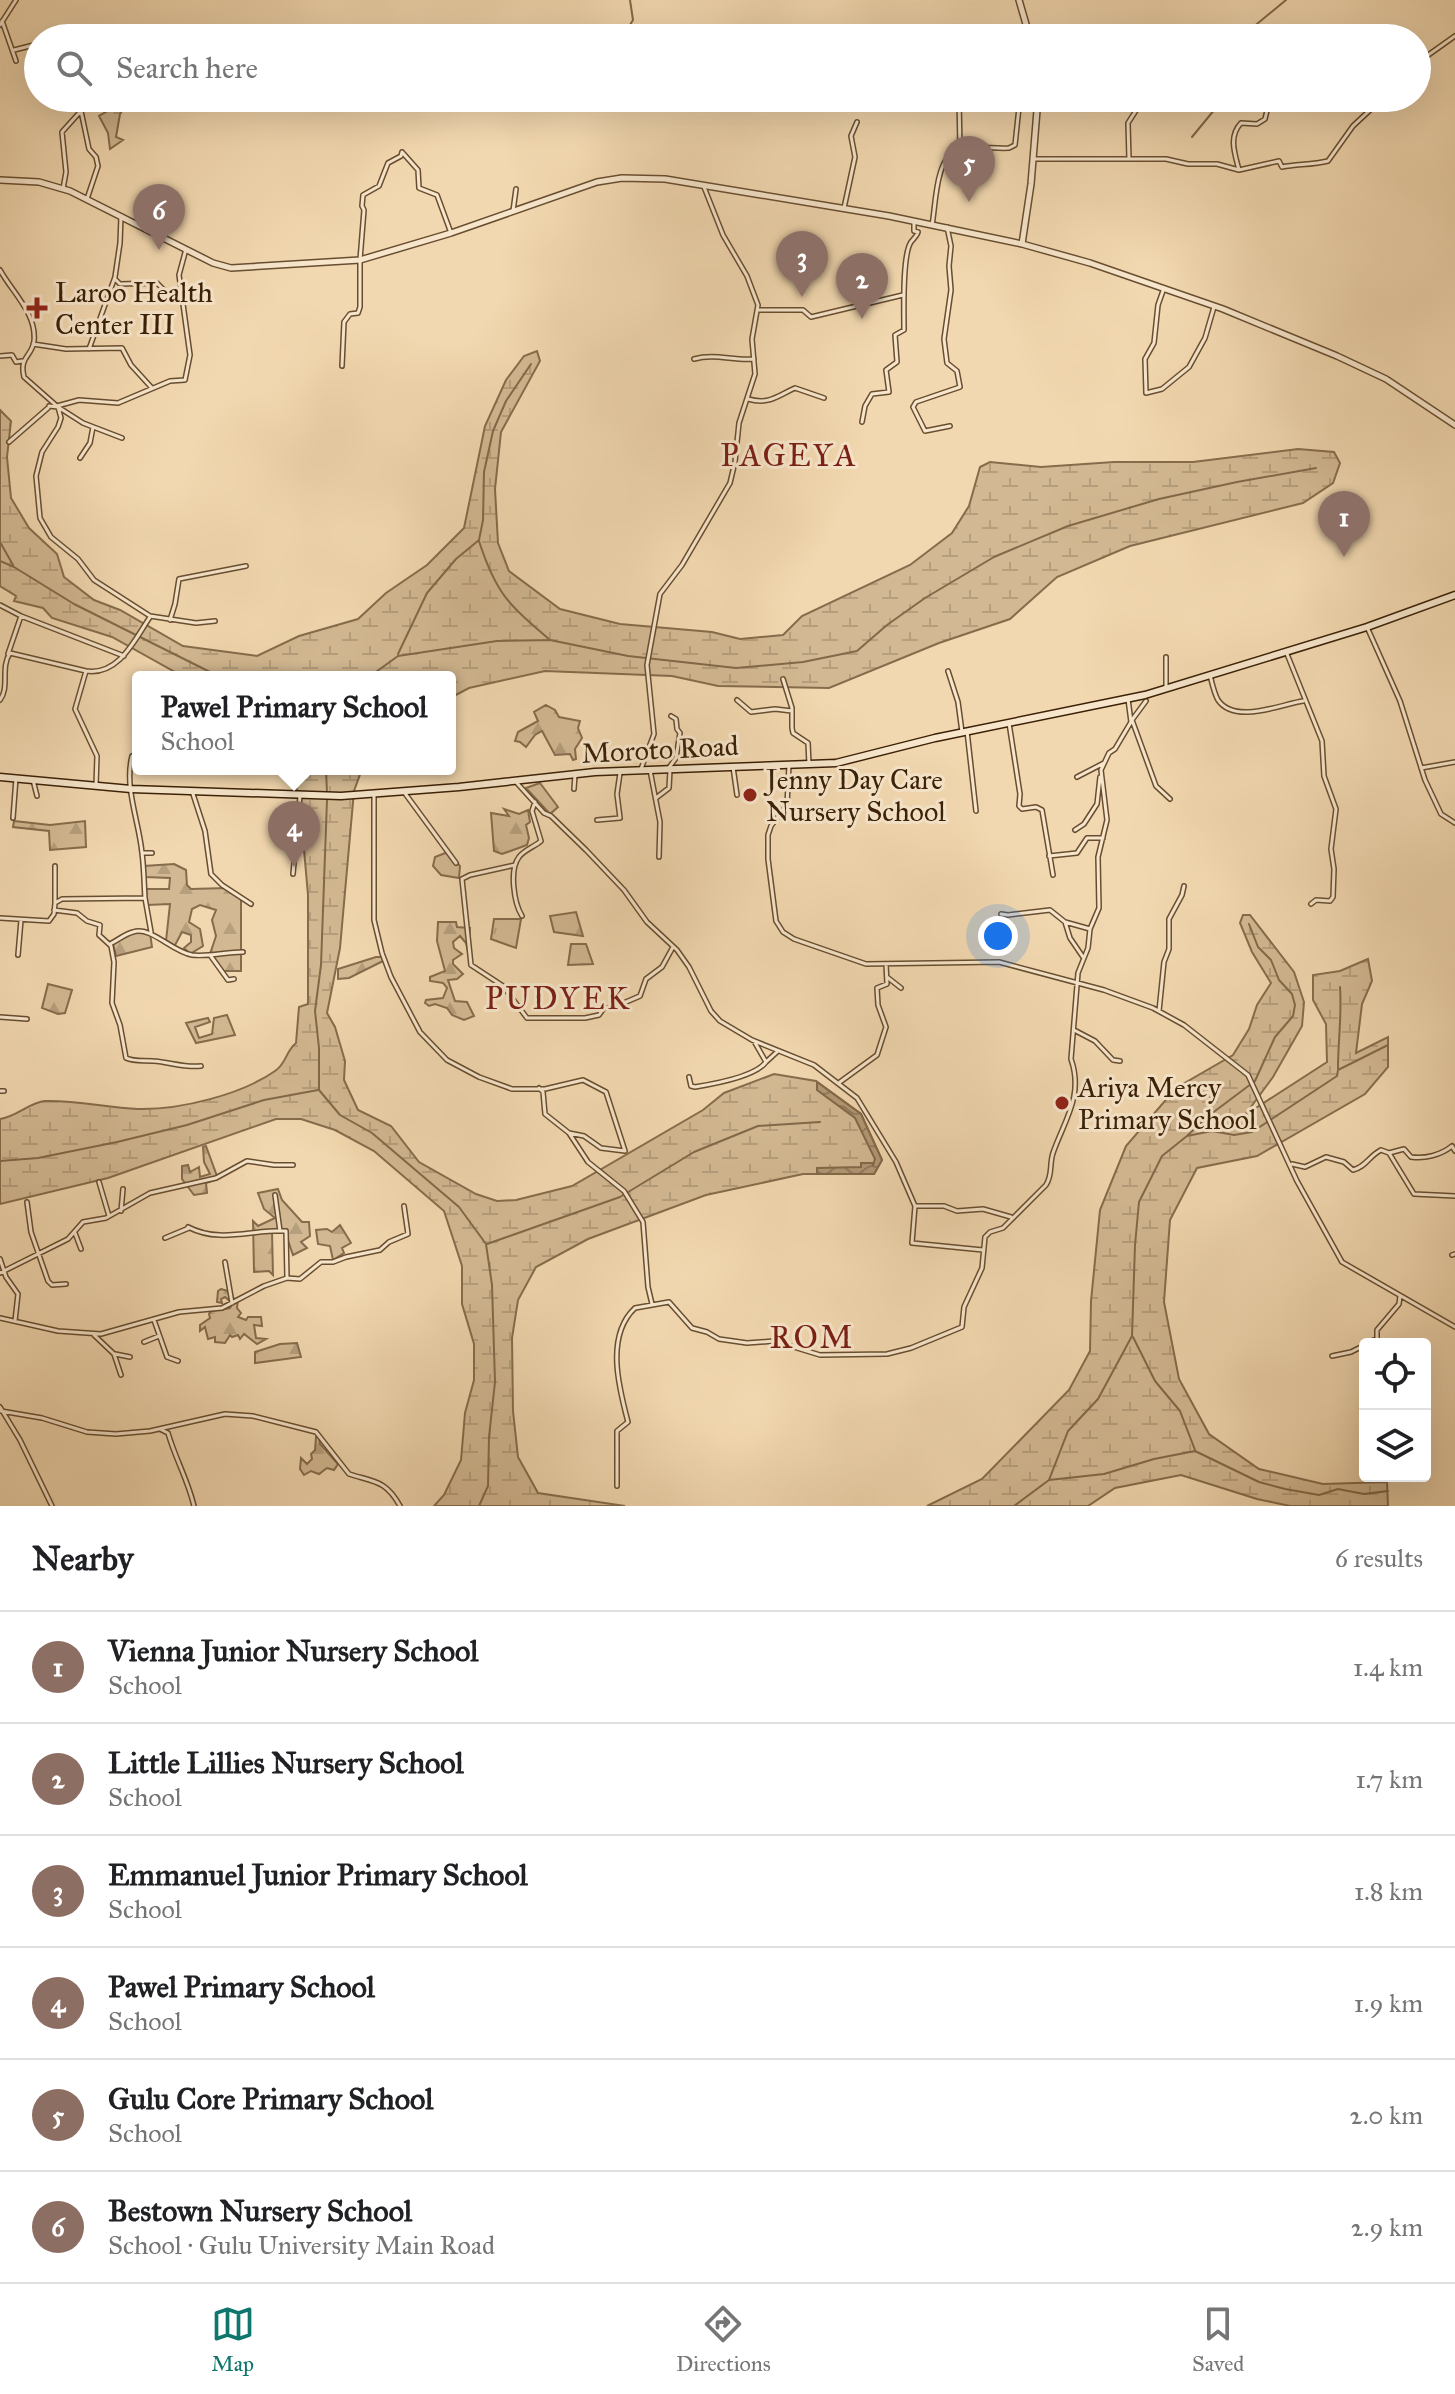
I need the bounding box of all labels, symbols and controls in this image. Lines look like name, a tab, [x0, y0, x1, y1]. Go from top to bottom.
search box	[24, 24, 1431, 112]
icon: search	[52, 46, 96, 90]
text: Search here	[116, 50, 258, 86]
pin: 5	[943, 136, 995, 202]
pin: 6	[133, 184, 185, 250]
pin: 3	[776, 231, 828, 297]
pin: 2	[836, 253, 888, 319]
place label: Laroo Health Center III	[55, 275, 213, 342]
marker: Laroo Health Center III	[26, 297, 48, 319]
district label: PAGEYA	[720, 436, 858, 475]
pin: 1	[1318, 491, 1370, 557]
popup	[132, 671, 456, 775]
text: Pawel Primary School	[161, 689, 427, 725]
text: School	[161, 725, 234, 757]
street label: Moroto Road	[581, 728, 740, 771]
place label: Jenny Day Care Nursery School	[763, 762, 946, 829]
marker: Jenny Day Care Nursery School	[741, 786, 759, 804]
pin: 4	[268, 801, 320, 867]
your location	[978, 916, 1018, 956]
district label: PUDYEK	[485, 979, 631, 1018]
place label: Ariya Mercy Primary School	[1077, 1070, 1257, 1137]
marker: Ariya Mercy Primary School	[1053, 1094, 1071, 1112]
district label: ROM	[770, 1318, 854, 1357]
map controls	[1359, 1338, 1431, 1482]
button: locate	[1359, 1338, 1431, 1410]
button: layers	[1359, 1410, 1431, 1482]
text: Nearby	[32, 1538, 134, 1579]
text: 6 results	[1335, 1542, 1423, 1574]
text: Vienna Junior Nursery School	[108, 1633, 478, 1669]
text: 1	[53, 1651, 63, 1683]
text: 1.4 km	[1353, 1651, 1423, 1683]
text: School	[108, 1669, 182, 1701]
text: Little Lillies Nursery School	[108, 1745, 464, 1781]
text: 2	[52, 1763, 64, 1795]
text: 1.7 km	[1355, 1763, 1423, 1795]
text: School	[108, 1781, 182, 1813]
text: Emmanuel Junior Primary School	[108, 1857, 528, 1893]
text: 3	[53, 1875, 63, 1907]
text: 1.8 km	[1354, 1875, 1423, 1907]
text: School	[108, 1893, 182, 1925]
text: Pawel Primary School	[108, 1969, 375, 2005]
text: 4	[51, 1987, 65, 2019]
text: 1.9 km	[1354, 1987, 1423, 2019]
text: School	[108, 2005, 182, 2037]
text: Gulu Core Primary School	[108, 2081, 433, 2117]
text: 5	[52, 2099, 64, 2131]
text: 2.0 km	[1350, 2099, 1423, 2131]
text: School	[108, 2117, 182, 2149]
text: Bestown Nursery School	[108, 2193, 412, 2229]
text: 6	[51, 2211, 65, 2243]
text: 2.9 km	[1351, 2211, 1423, 2243]
text: School · Gulu University Main Road	[108, 2229, 495, 2261]
tab: Map	[211, 2302, 255, 2377]
tab: Directions	[676, 2302, 771, 2377]
tab: Saved	[1192, 2302, 1244, 2377]

